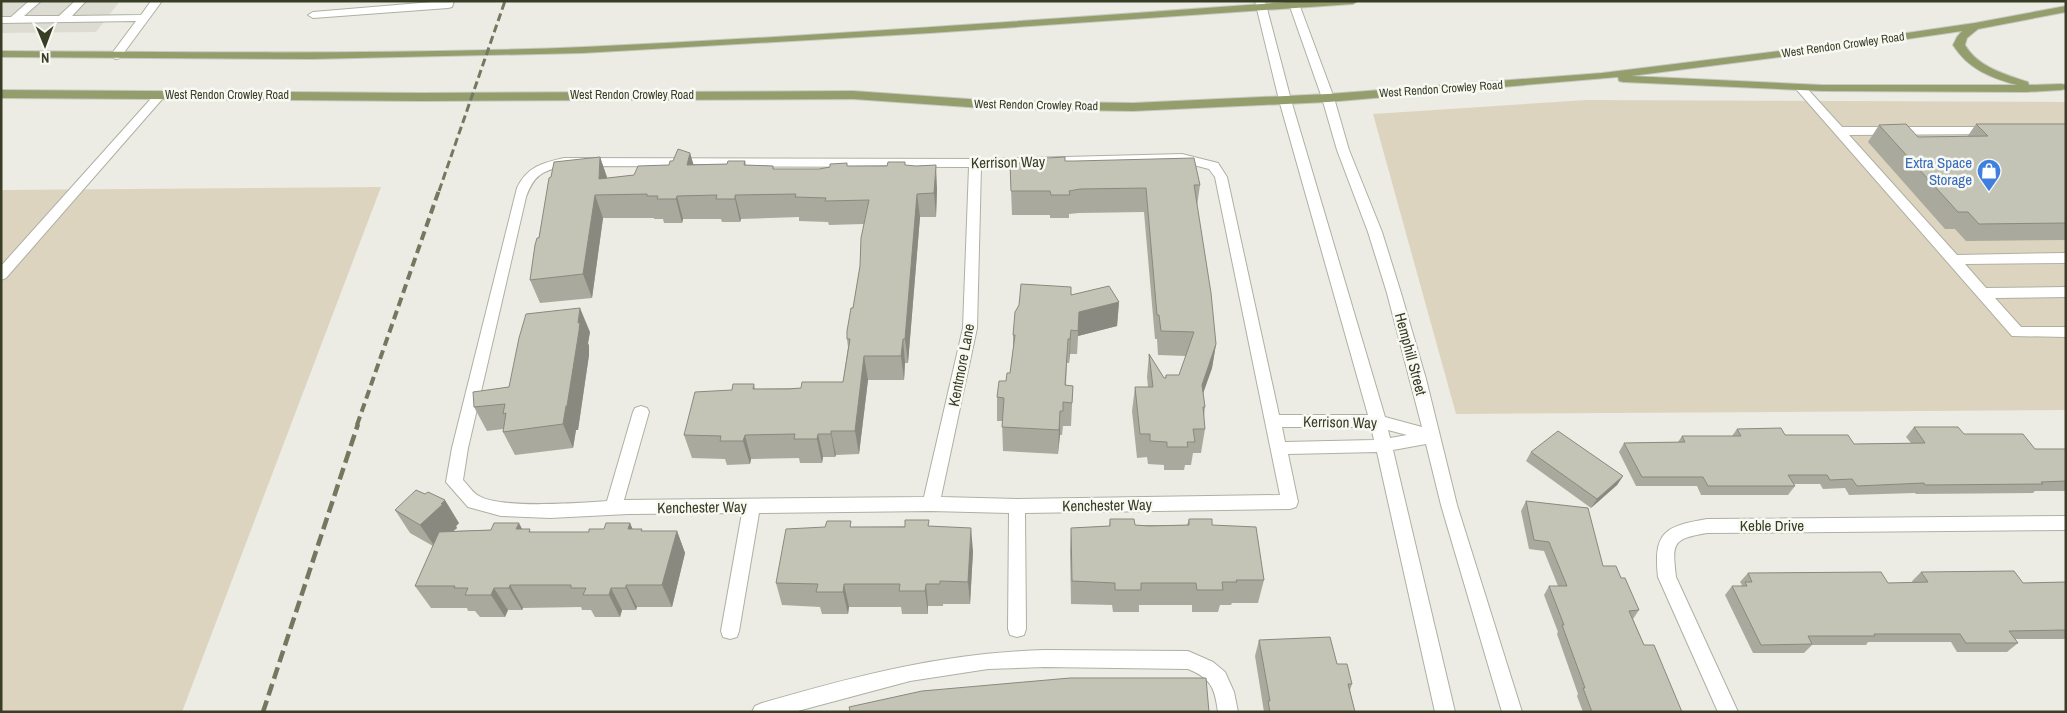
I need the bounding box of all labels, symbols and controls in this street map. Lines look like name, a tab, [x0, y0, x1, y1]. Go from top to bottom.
north arrow	[20, 20, 70, 70]
street label: West Rendon Crowley Road	[1780, 28, 1906, 62]
text: N	[41, 49, 50, 67]
street label: West Rendon Crowley Road	[1379, 77, 1503, 101]
street label: West Rendon Crowley Road	[165, 87, 289, 103]
street label: West Rendon Crowley Road	[570, 87, 694, 103]
street label: West Rendon Crowley Road	[974, 96, 1098, 114]
street label: Kerrison Way	[971, 151, 1046, 173]
place label: Extra Space Storage	[1905, 152, 1972, 190]
shop icon: Extra Space Storage	[1976, 158, 2002, 192]
street label: Hemphill Street	[1390, 310, 1432, 398]
street label: Kentmore Lane	[943, 322, 979, 408]
street label: Kerrison Way	[1303, 411, 1378, 433]
street label: Kenchester Way	[1062, 494, 1153, 516]
street label: Kenchester Way	[657, 496, 748, 518]
street label: Keble Drive	[1740, 515, 1804, 536]

